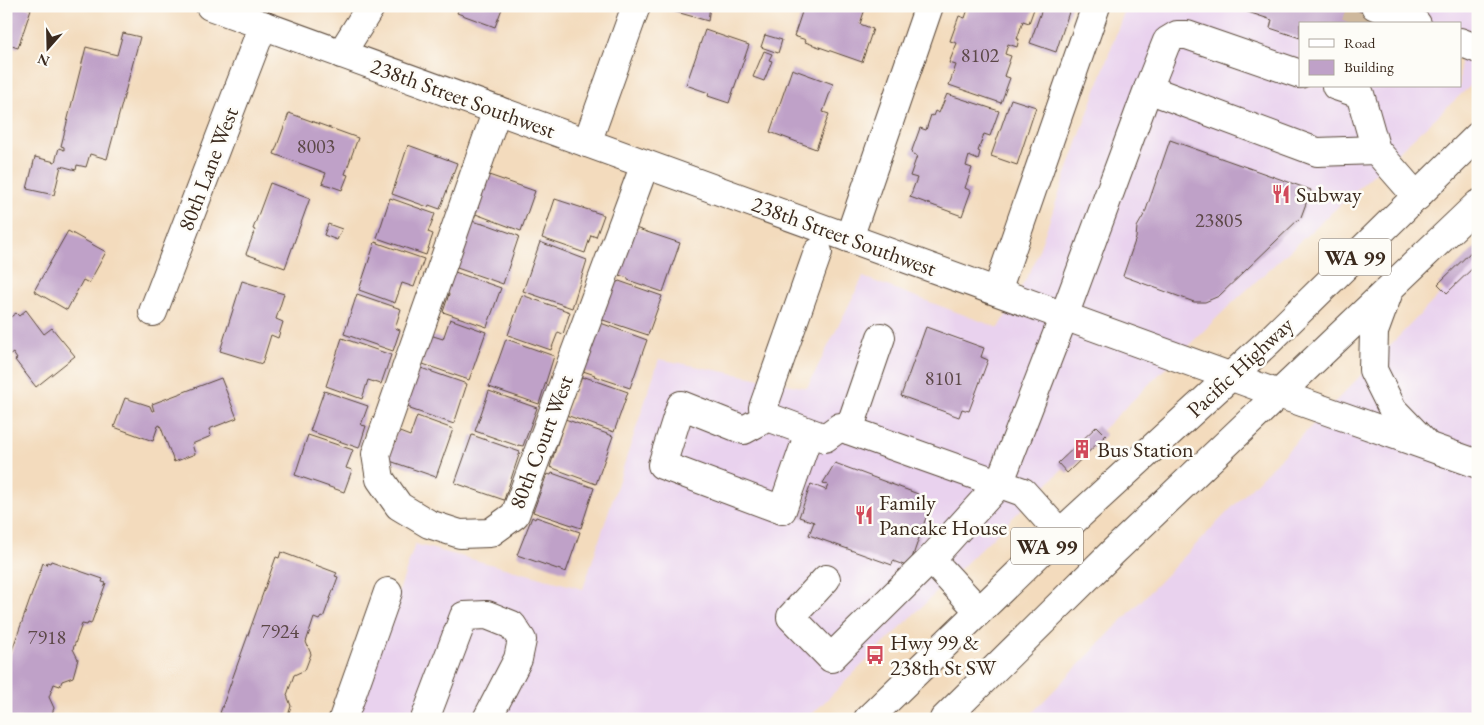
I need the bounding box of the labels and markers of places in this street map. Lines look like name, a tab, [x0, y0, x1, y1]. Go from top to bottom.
place label: Subway	[1296, 180, 1362, 209]
restaurant icon: Subway	[1270, 183, 1292, 205]
place label: Bus Station	[1097, 435, 1194, 464]
building icon: Bus Station	[1071, 438, 1093, 460]
place label: Family Pancake House	[879, 488, 1008, 542]
restaurant icon: Family Pancake House	[853, 504, 875, 526]
place label: Hwy 99 & 238th St SW	[890, 628, 997, 682]
bus stop icon: Hwy 99 & 238th St SW	[864, 644, 886, 666]

